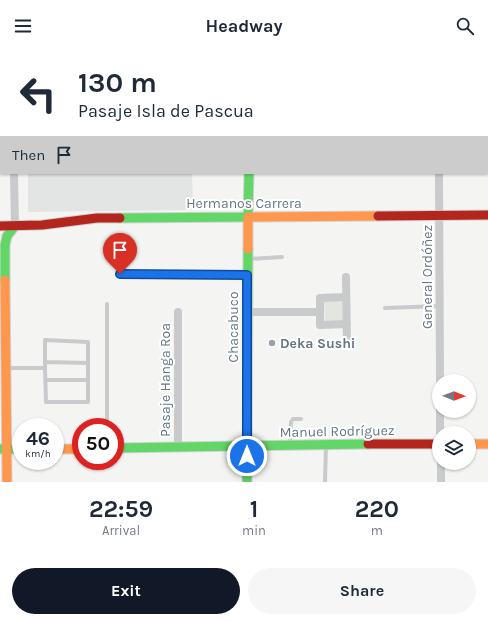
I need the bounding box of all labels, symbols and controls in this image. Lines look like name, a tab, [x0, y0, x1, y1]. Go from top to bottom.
icon: menu	[12, 15, 34, 37]
text: Headway	[205, 15, 283, 37]
icon: search	[454, 15, 476, 37]
text: 130 m	[78, 66, 157, 99]
icon: left	[12, 68, 64, 120]
text: Pasaje Isla de Pascua	[78, 100, 254, 122]
icon: arrive	[53, 144, 75, 166]
text: Then	[12, 146, 45, 164]
street label: Hermanos Carrera	[186, 195, 302, 212]
street label: General Ordóñez	[419, 225, 436, 329]
pin	[103, 233, 137, 274]
icon: arrive	[109, 239, 131, 261]
street label: Chacabuco	[225, 291, 242, 363]
street label: Pasaje Hanga Roa	[157, 323, 174, 437]
place label: Deka Sushi	[280, 335, 355, 352]
marker: Deka Sushi	[267, 338, 277, 348]
north arrow	[432, 374, 476, 418]
map controls	[432, 374, 476, 470]
speed limit sign: 50	[72, 418, 124, 470]
street label: Manuel Rodríguez	[279, 422, 395, 441]
button: layers	[432, 426, 476, 470]
text: 46	[26, 427, 50, 450]
position arrow	[226, 435, 268, 477]
text: km/h	[25, 448, 51, 460]
text: 22:59	[89, 495, 153, 523]
text: 1	[250, 495, 258, 523]
text: 220	[355, 495, 399, 523]
text: Arrival	[102, 523, 140, 538]
text: min	[242, 523, 266, 538]
text: m	[371, 523, 383, 538]
button: Exit	[12, 568, 240, 614]
button: Share	[248, 568, 476, 614]

